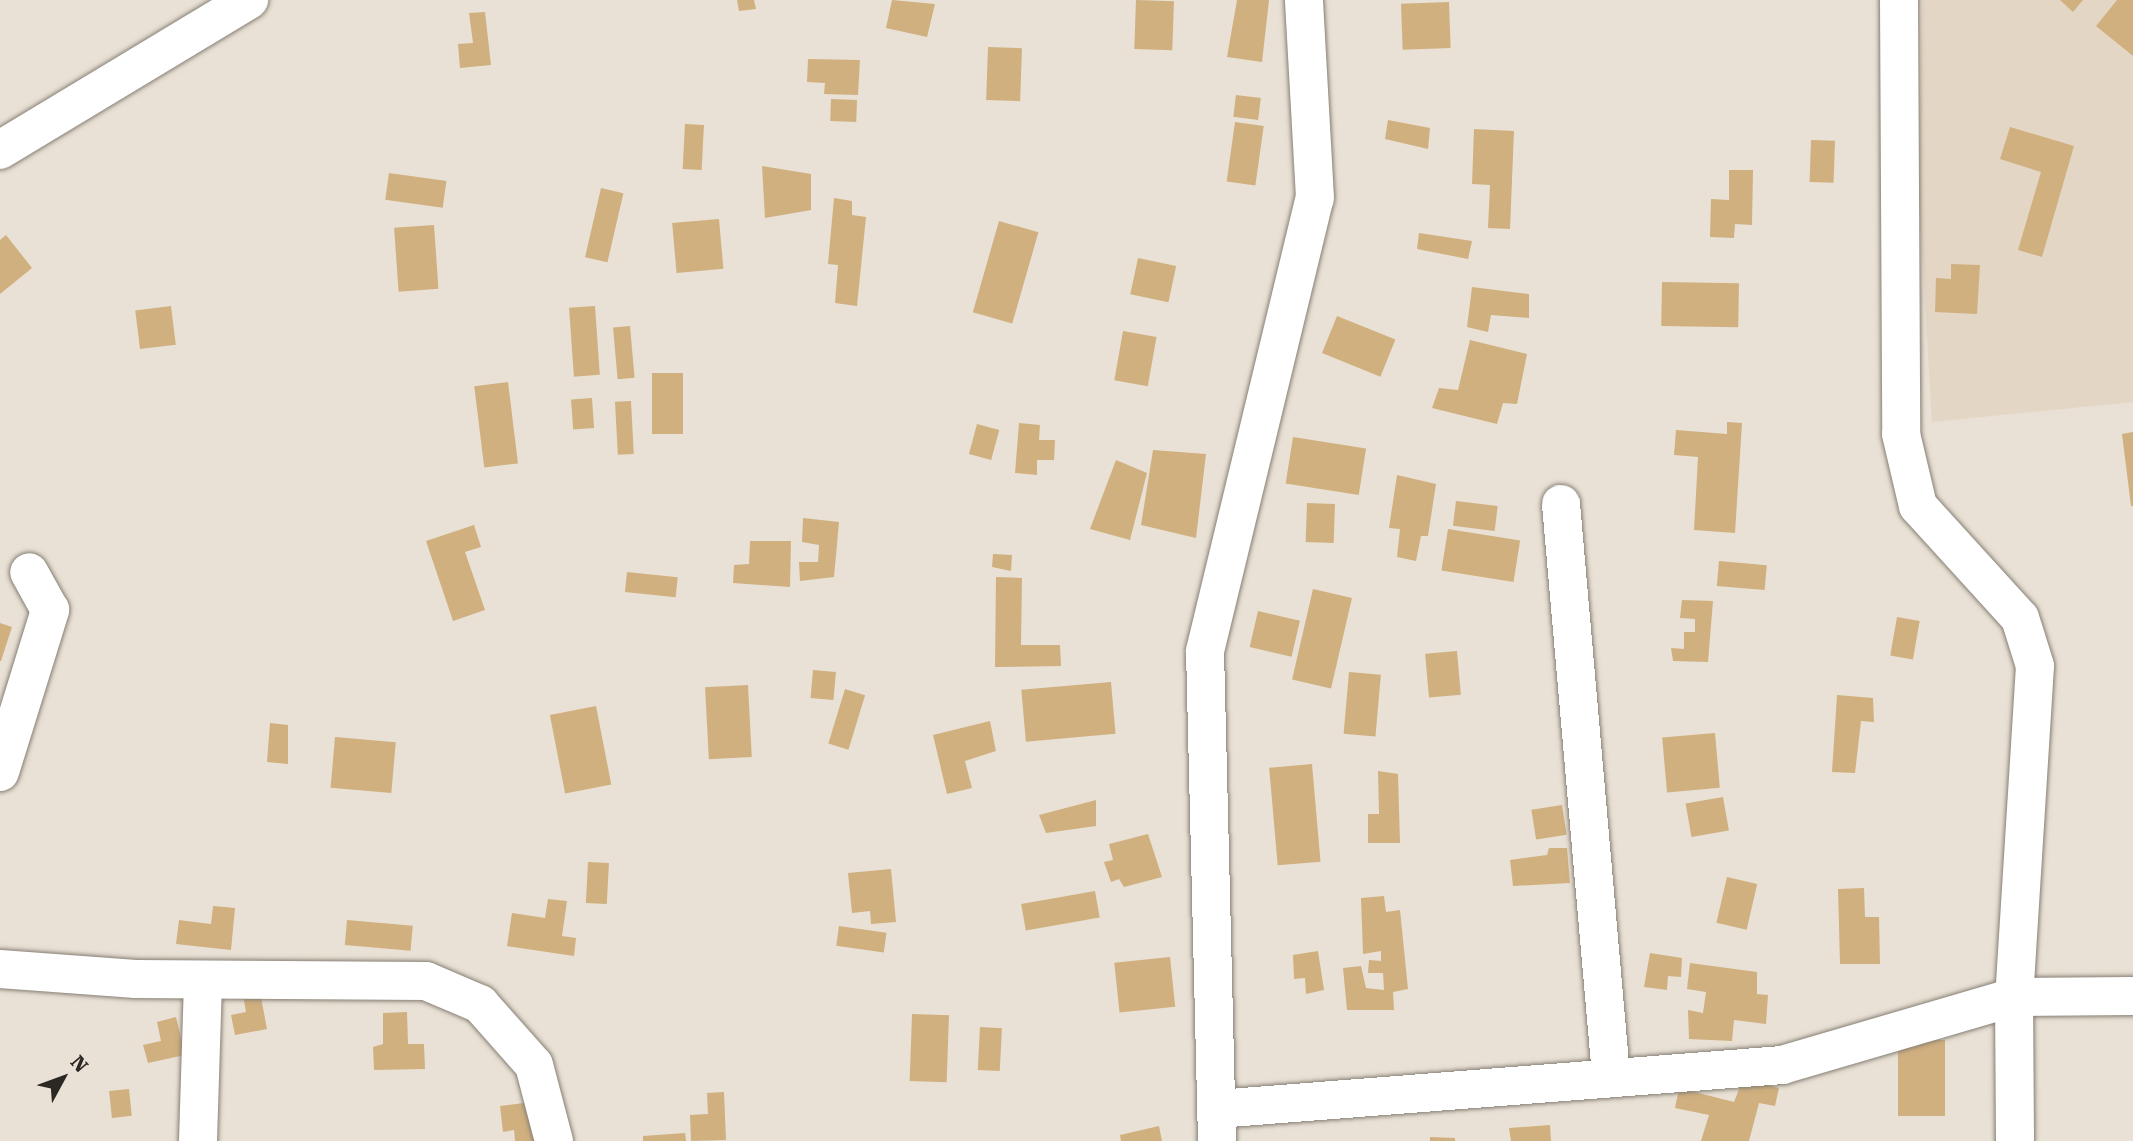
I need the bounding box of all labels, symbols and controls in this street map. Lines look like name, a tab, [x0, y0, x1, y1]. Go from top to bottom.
north arrow	[28, 1043, 98, 1113]
text: N	[66, 1051, 93, 1077]

